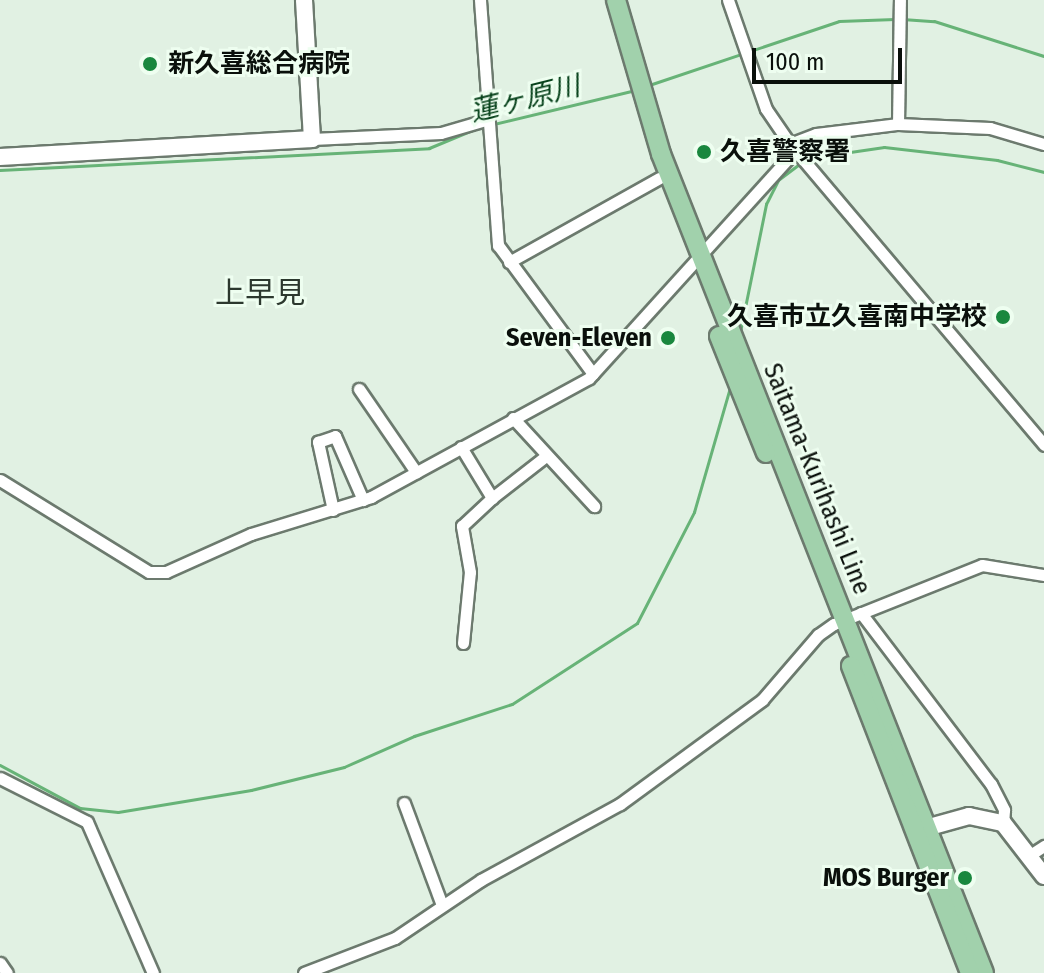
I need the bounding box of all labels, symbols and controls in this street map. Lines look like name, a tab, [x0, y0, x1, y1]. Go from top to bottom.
scale bar	[756, 32, 906, 82]
place label: 新久喜総合病院	[168, 48, 350, 80]
text: 100 m	[766, 48, 824, 76]
marker: 新久喜総合病院	[139, 53, 161, 75]
water label: 蓮ヶ原川	[467, 69, 583, 129]
place label: 久喜警察署	[720, 136, 850, 168]
marker: 久喜警察署	[695, 143, 713, 161]
district label: 上早見	[215, 275, 305, 311]
place label: 久喜市立久喜南中学校	[727, 301, 987, 333]
marker: 久喜市立久喜南中学校	[994, 308, 1012, 326]
place label: Seven-Eleven	[506, 322, 652, 354]
marker: Seven-Eleven	[659, 329, 677, 347]
street label: Saitama-Kurihashi Line	[756, 359, 878, 599]
place label: MOS Burger	[823, 862, 949, 894]
marker: MOS Burger	[956, 869, 974, 887]

